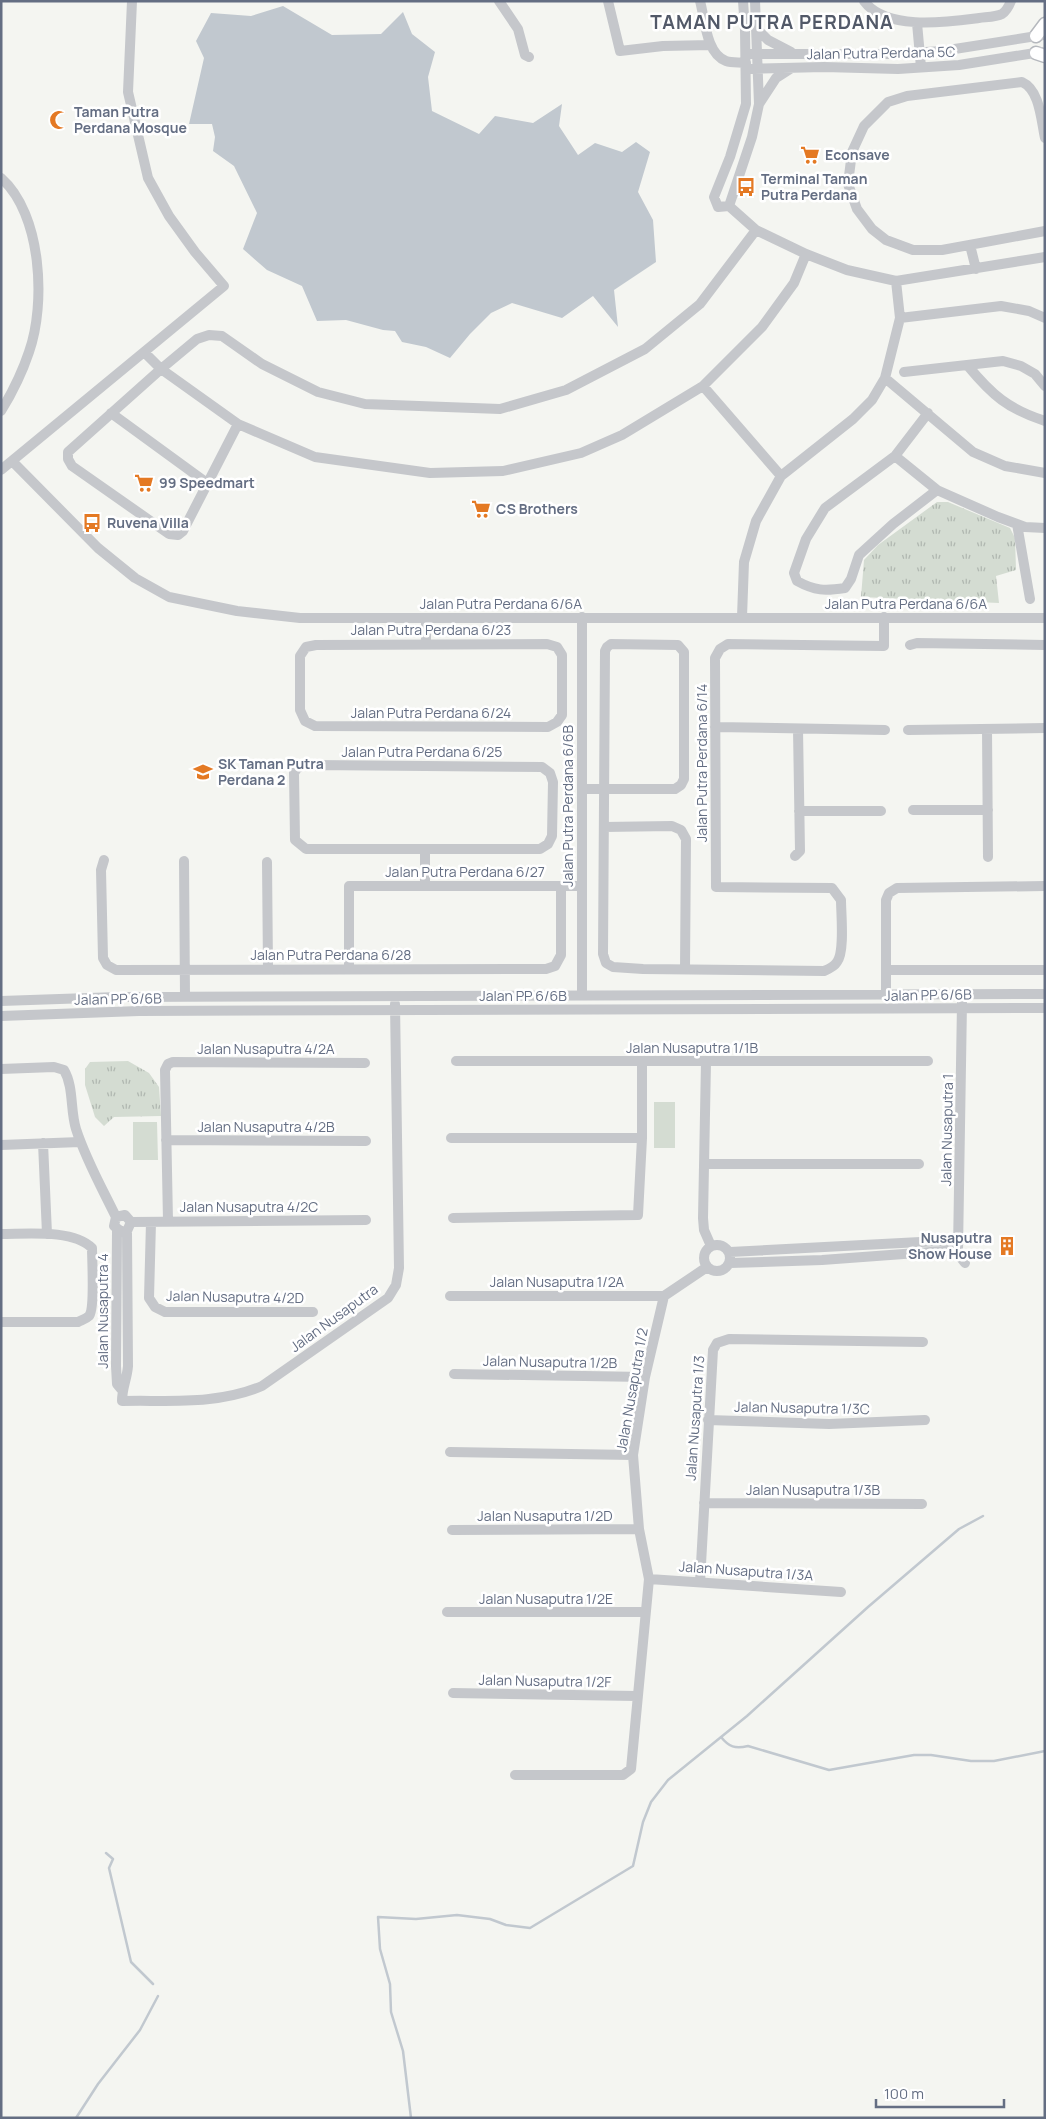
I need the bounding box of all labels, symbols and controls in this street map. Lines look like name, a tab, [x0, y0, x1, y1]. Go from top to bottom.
district label: TAMAN PUTRA PERDANA	[650, 9, 894, 35]
street label: Jalan Putra Perdana 5C	[806, 42, 956, 63]
place label: Taman Putra Perdana Mosque	[74, 102, 187, 137]
mosque icon: Taman Putra Perdana Mosque	[48, 109, 70, 131]
supermarket icon: Econsave	[799, 144, 821, 166]
place label: Econsave	[825, 145, 890, 164]
place label: Terminal Taman Putra Perdana	[761, 169, 867, 204]
bus stop icon: Terminal Taman Putra Perdana	[735, 176, 757, 198]
supermarket icon: 99 Speedmart	[133, 472, 155, 494]
place label: 99 Speedmart	[159, 473, 255, 492]
supermarket icon: CS Brothers	[470, 498, 492, 520]
place label: CS Brothers	[496, 499, 578, 518]
bus stop icon: Ruvena Villa	[81, 512, 103, 534]
place label: Ruvena Villa	[107, 513, 189, 532]
street label: Jalan Putra Perdana 6/6A	[420, 594, 582, 613]
street label: Jalan Putra Perdana 6/6A	[825, 594, 987, 613]
street label: Jalan Putra Perdana 6/23	[351, 620, 511, 639]
street label: Jalan Putra Perdana 6/14	[692, 684, 711, 842]
street label: Jalan Putra Perdana 6/24	[351, 703, 511, 722]
street label: Jalan Putra Perdana 6/6B	[558, 725, 577, 887]
street label: Jalan Putra Perdana 6/25	[342, 742, 502, 761]
place label: SK Taman Putra Perdana 2	[218, 754, 324, 789]
school or university icon: SK Taman Putra Perdana 2	[192, 761, 214, 783]
street label: Jalan Putra Perdana 6/27	[385, 862, 545, 881]
street label: Jalan Putra Perdana 6/28	[251, 945, 411, 964]
street label: Jalan PP 6/6B	[884, 984, 972, 1005]
street label: Jalan PP 6/6B	[479, 986, 567, 1005]
street label: Jalan PP 6/6B	[74, 988, 162, 1009]
street label: Jalan Nusaputra 1/1B	[626, 1038, 758, 1057]
street label: Jalan Nusaputra 4/2A	[197, 1039, 335, 1058]
street label: Jalan Nusaputra 1	[936, 1074, 957, 1186]
street label: Jalan Nusaputra 4/2B	[197, 1117, 335, 1136]
street label: Jalan Nusaputra 4/2C	[180, 1197, 318, 1216]
place label: Nusaputra Show House	[908, 1228, 992, 1263]
building icon: Nusaputra Show House	[996, 1235, 1018, 1257]
street label: Jalan Nusaputra 4	[93, 1253, 112, 1369]
street label: Jalan Nusaputra 1/2A	[490, 1272, 624, 1291]
street label: Jalan Nusaputra	[286, 1279, 381, 1356]
street label: Jalan Nusaputra 4/2D	[166, 1286, 304, 1307]
street label: Jalan Nusaputra 1/2	[611, 1326, 652, 1454]
street label: Jalan Nusaputra 1/2B	[483, 1351, 618, 1372]
street label: Jalan Nusaputra 1/3	[681, 1355, 708, 1481]
street label: Jalan Nusaputra 1/3C	[734, 1397, 870, 1418]
street label: Jalan Nusaputra 1/3B	[746, 1480, 881, 1499]
street label: Jalan Nusaputra 1/2D	[477, 1506, 613, 1525]
street label: Jalan Nusaputra 1/3A	[678, 1556, 814, 1585]
street label: Jalan Nusaputra 1/2E	[479, 1589, 613, 1608]
street label: Jalan Nusaputra 1/2F	[478, 1670, 612, 1691]
scale bar	[876, 2076, 1004, 2108]
text: 100 m	[884, 2083, 924, 2104]

